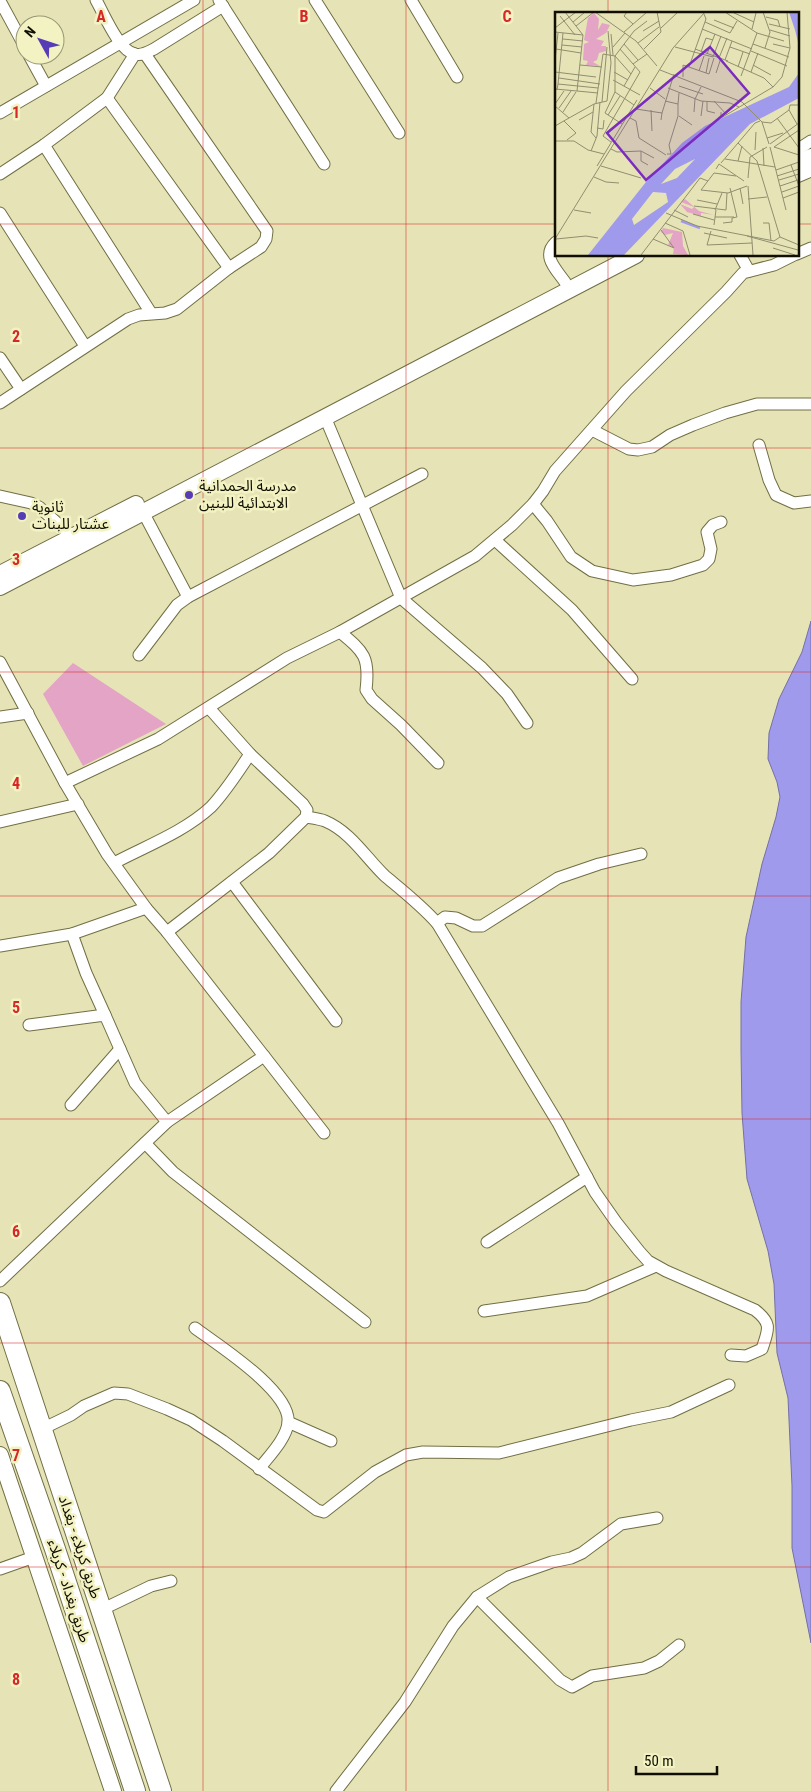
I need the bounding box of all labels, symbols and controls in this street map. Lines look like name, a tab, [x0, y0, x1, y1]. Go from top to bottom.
text: A	[96, 7, 106, 26]
text: B	[300, 7, 309, 26]
text: C	[502, 7, 512, 26]
inset map	[555, 12, 798, 256]
north arrow	[15, 15, 65, 65]
text: N	[21, 23, 39, 40]
text: 1	[12, 103, 20, 122]
text: 2	[12, 327, 20, 346]
place label: مدرسة الحمدانية الابتدائية للبنين	[199, 477, 297, 512]
marker: مدرسة الحمدانية الابتدائية للبنين	[183, 489, 195, 501]
place label: ثانوية عشتار للبنات	[32, 498, 110, 533]
marker: ثانوية عشتار للبنات	[16, 510, 28, 522]
text: 3	[12, 550, 20, 569]
text: 4	[12, 774, 20, 793]
text: 5	[12, 998, 20, 1017]
text: 6	[12, 1222, 20, 1241]
text: 7	[12, 1446, 20, 1465]
street label: طريق كربلاء - بغداد	[54, 1493, 105, 1601]
street label: طريق بغداد - كربلاء	[43, 1537, 94, 1645]
text: 8	[12, 1670, 20, 1689]
scale bar	[636, 1744, 717, 1776]
text: 50 m	[644, 1752, 674, 1770]

